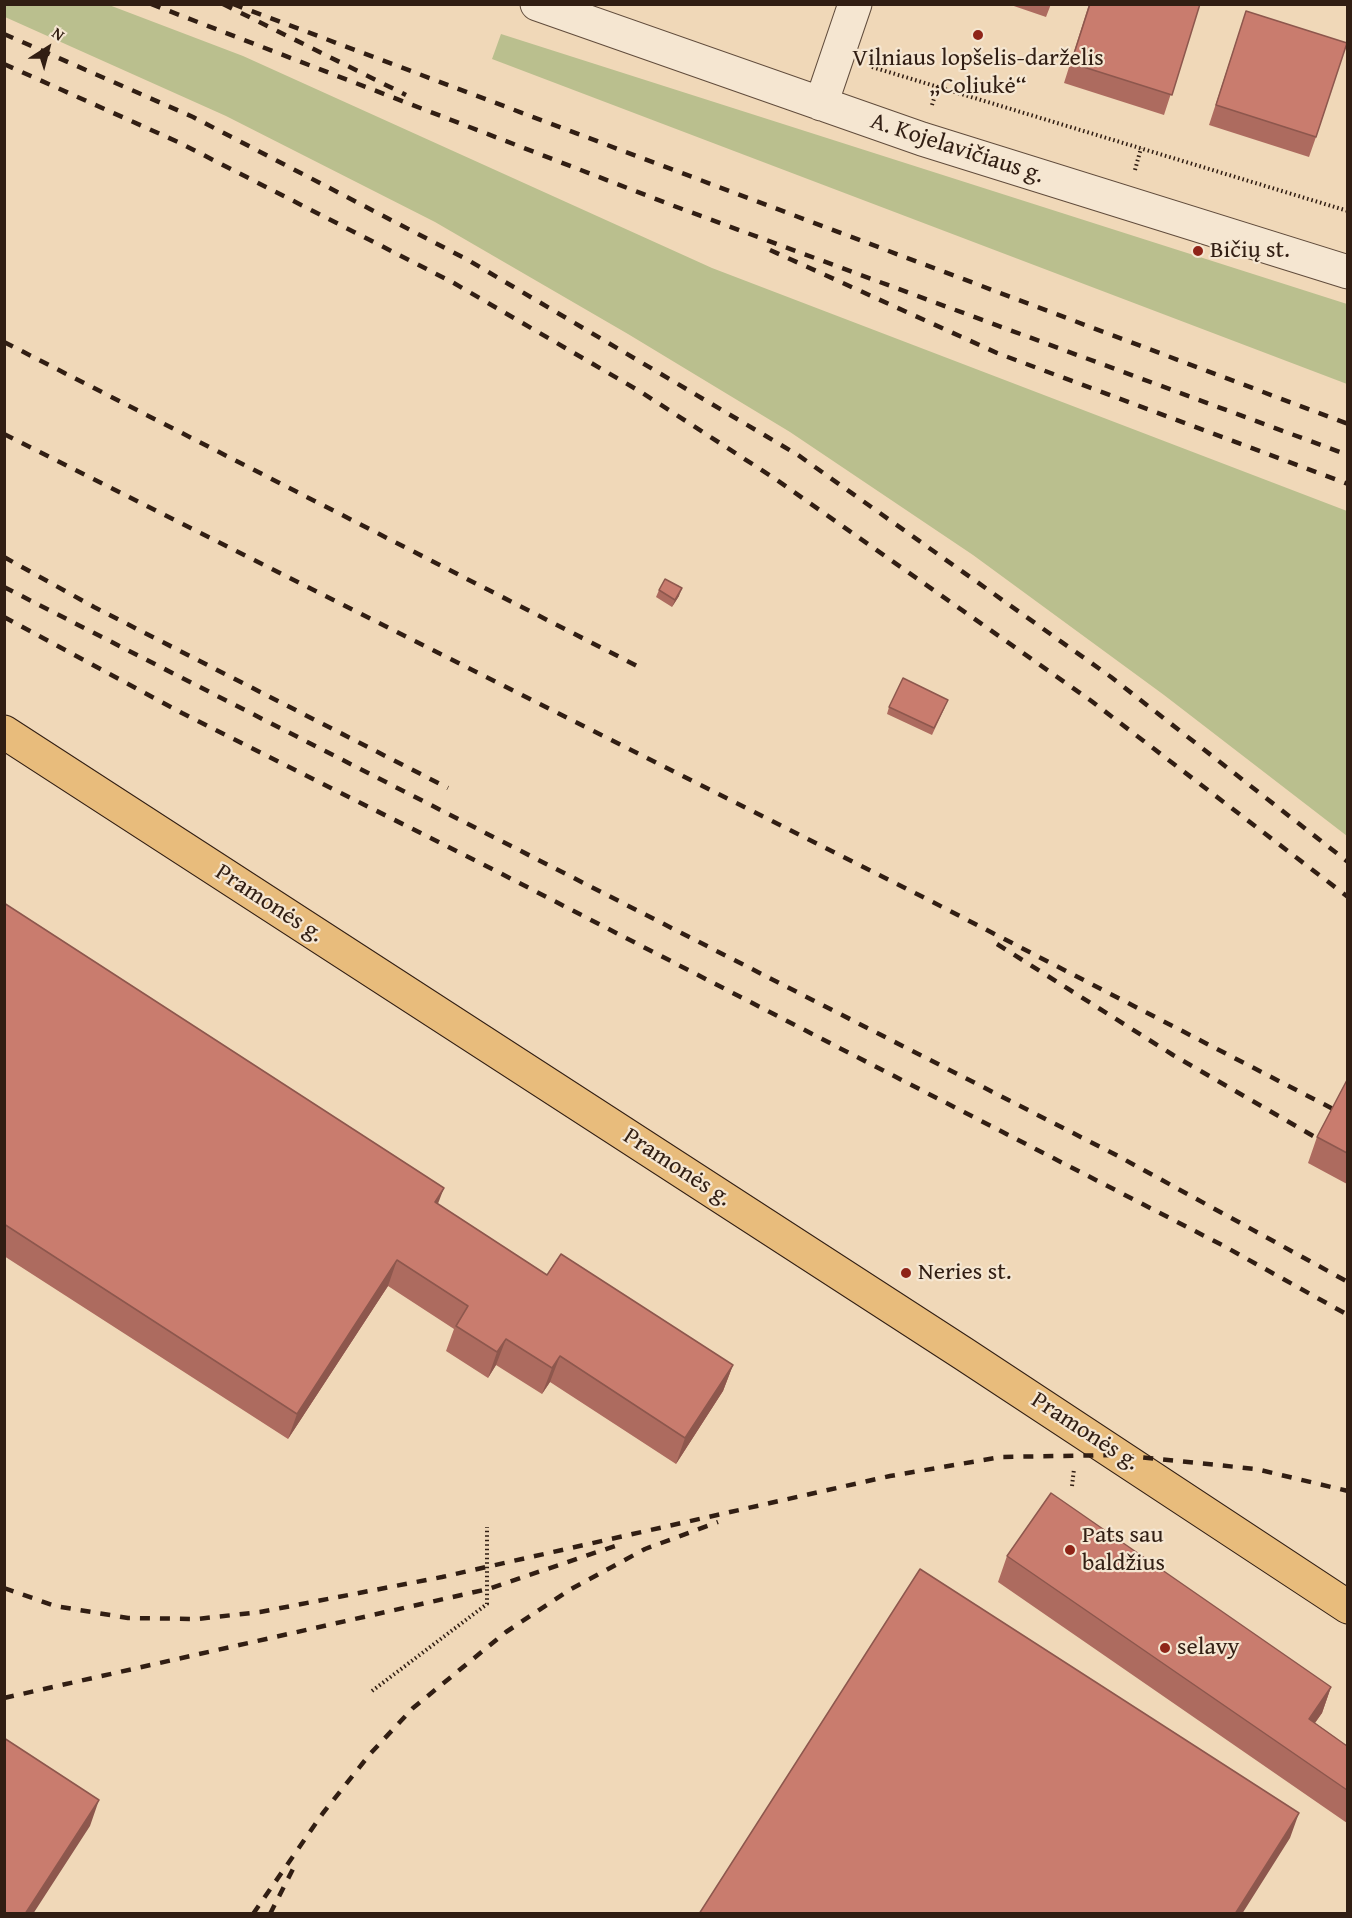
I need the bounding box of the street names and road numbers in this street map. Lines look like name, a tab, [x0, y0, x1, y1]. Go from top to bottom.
street label: A. Kojelavičiaus g.	[867, 107, 1047, 191]
street label: Pramonės g.	[210, 858, 328, 950]
street label: Pramonės g.	[618, 1122, 736, 1214]
street label: Pramonės g.	[1026, 1386, 1144, 1478]

